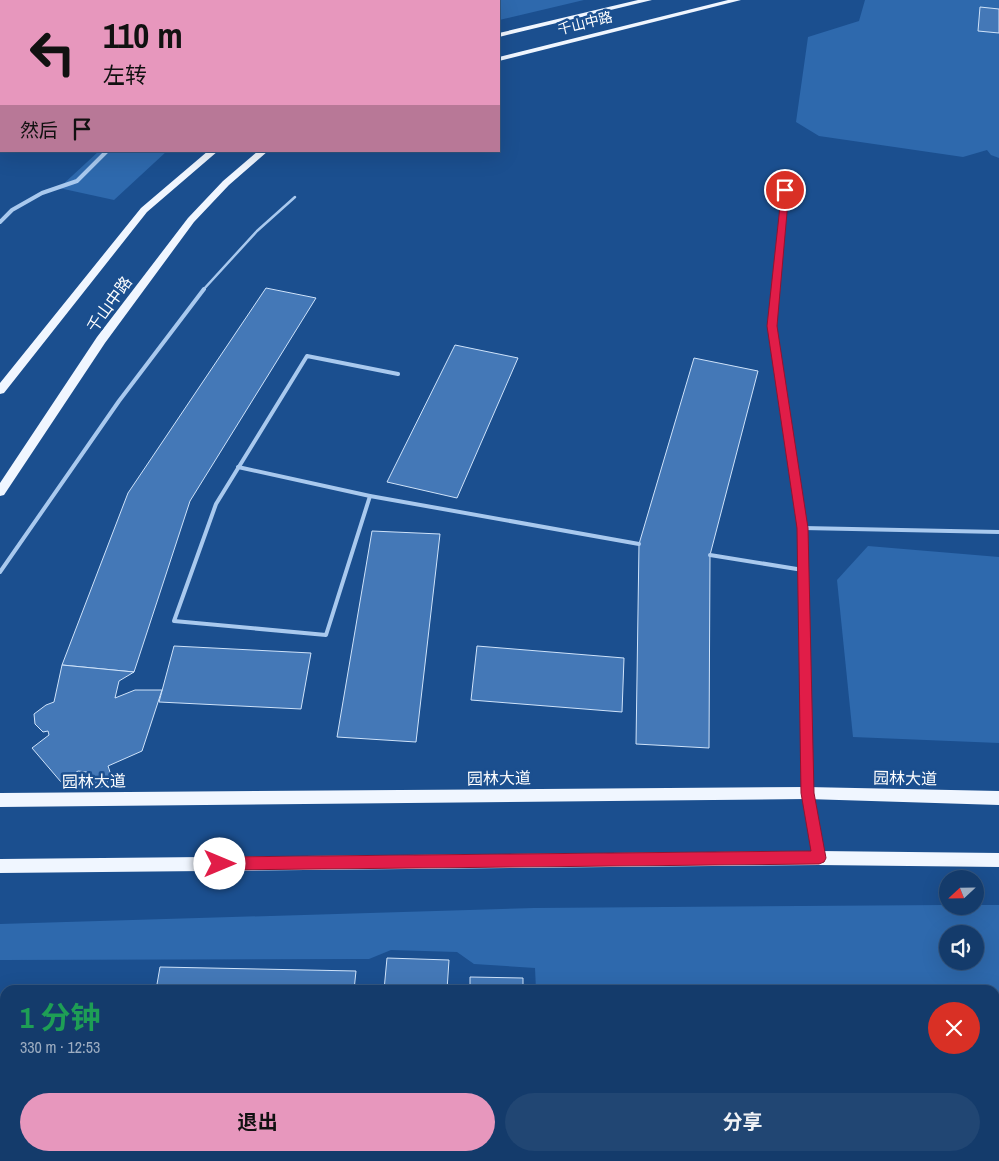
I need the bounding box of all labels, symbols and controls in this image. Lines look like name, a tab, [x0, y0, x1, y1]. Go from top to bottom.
street label: 千山中路	[556, 7, 614, 39]
text: 110 m	[103, 12, 183, 59]
icon: left	[20, 20, 85, 85]
text: 左转	[103, 60, 147, 90]
icon: arrive	[68, 115, 96, 143]
text: 然后	[20, 117, 58, 143]
pin	[764, 169, 806, 211]
icon: arrive	[771, 176, 799, 204]
street label: 千山中路	[81, 272, 137, 336]
street label: 园林大道	[467, 766, 531, 790]
street label: 园林大道	[873, 766, 937, 790]
street label: 园林大道	[62, 769, 126, 793]
position arrow	[193, 837, 245, 889]
north arrow	[939, 870, 984, 915]
map controls	[939, 870, 984, 970]
button: sound	[939, 925, 984, 970]
text: 1 分钟	[20, 997, 101, 1037]
button: close	[928, 1002, 980, 1054]
text: 330 m · 12:53	[20, 1036, 100, 1058]
button: 退出	[20, 1093, 495, 1151]
button: 分享	[505, 1093, 980, 1151]

